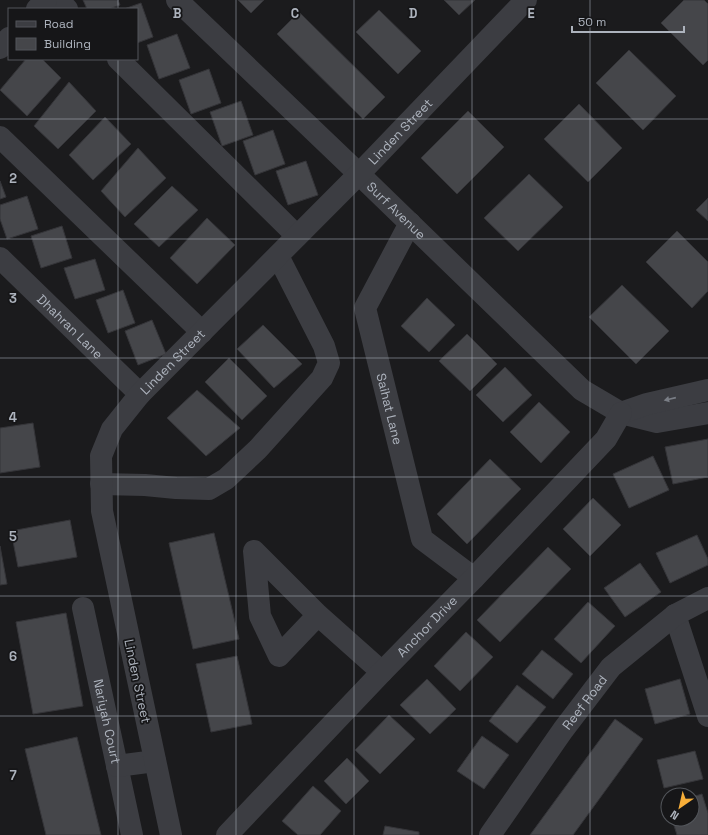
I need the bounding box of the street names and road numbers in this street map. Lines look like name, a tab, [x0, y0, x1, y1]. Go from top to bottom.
street label: Linden Street	[365, 95, 436, 168]
street label: Surf Avenue	[363, 178, 429, 243]
street label: Dhahran Lane	[33, 291, 107, 363]
street label: Linden Street	[136, 326, 209, 398]
street label: Saihat Lane	[372, 371, 406, 447]
street label: Anchor Drive	[393, 592, 461, 661]
street label: Linden Street	[120, 638, 155, 725]
street label: Reef Road	[558, 672, 611, 733]
street label: Nariyah Court	[90, 678, 124, 765]

